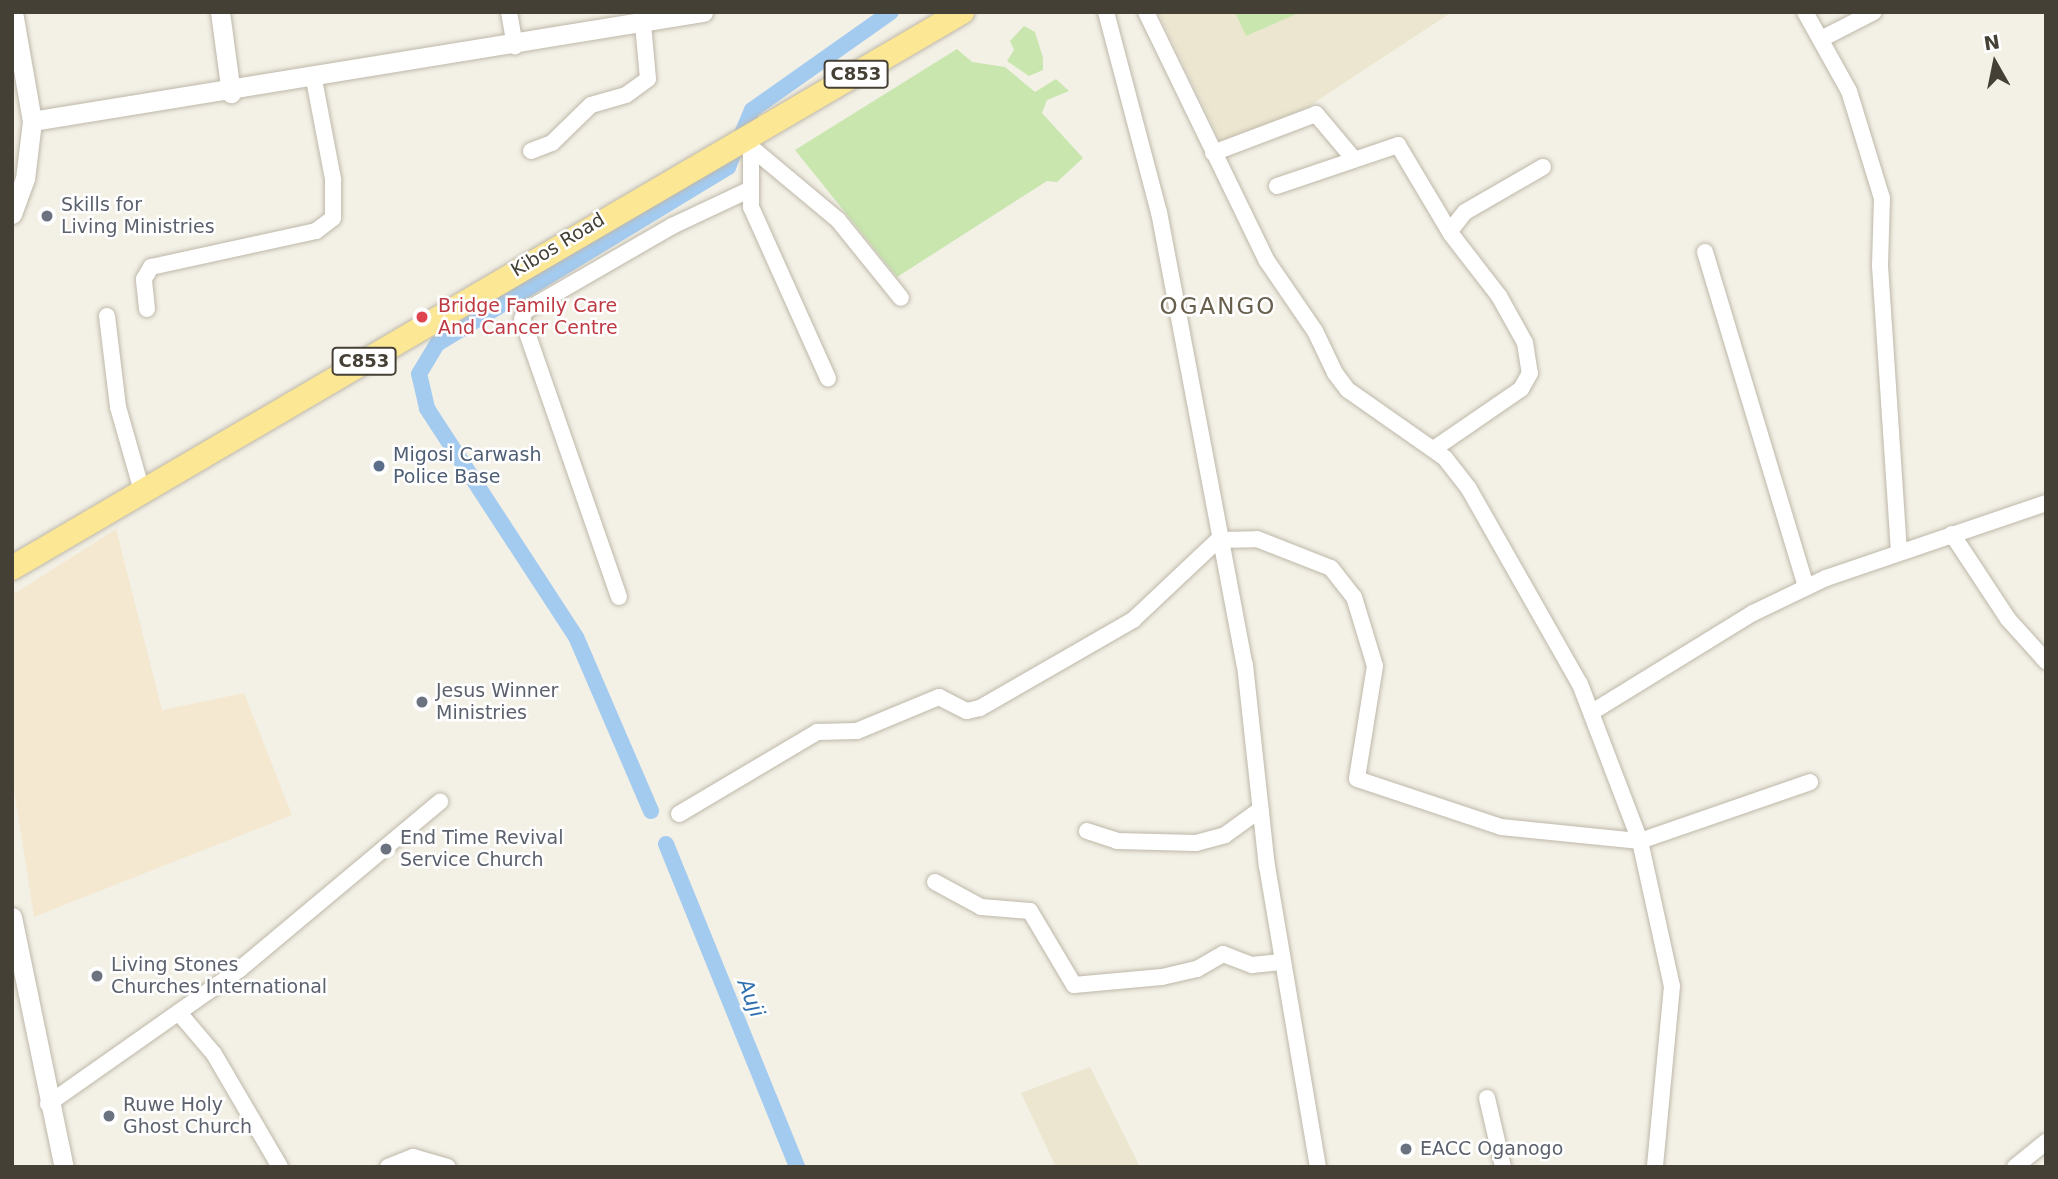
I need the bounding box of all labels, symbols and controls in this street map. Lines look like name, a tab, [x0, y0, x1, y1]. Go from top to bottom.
north arrow	[1960, 28, 2030, 98]
text: N	[1982, 30, 2001, 54]
road number: C853	[823, 60, 889, 88]
place label: Skills for Living Ministries	[61, 194, 215, 238]
marker: Skills for Living Ministries	[39, 208, 55, 224]
street label: Kibos Road	[507, 208, 609, 282]
district label: OGANGO	[1160, 292, 1276, 320]
place label: Bridge Family Care And Cancer Centre	[438, 295, 618, 339]
marker: Bridge Family Care And Cancer Centre	[412, 307, 432, 327]
road number: C853	[331, 346, 397, 376]
place label: Migosi Carwash Police Base	[393, 444, 541, 488]
marker: Migosi Carwash Police Base	[371, 458, 387, 474]
place label: Jesus Winner Ministries	[436, 680, 558, 724]
marker: Jesus Winner Ministries	[414, 694, 430, 710]
place label: End Time Revival Service Church	[400, 827, 563, 871]
marker: End Time Revival Service Church	[378, 841, 394, 857]
place label: Living Stones Churches International	[111, 954, 327, 998]
marker: Living Stones Churches International	[89, 968, 105, 984]
water label: Auji	[732, 975, 770, 1021]
place label: Ruwe Holy Ghost Church	[123, 1094, 252, 1138]
marker: Ruwe Holy Ghost Church	[101, 1108, 117, 1124]
place label: EACC Oganogo	[1420, 1138, 1563, 1160]
marker: EACC Oganogo	[1398, 1141, 1414, 1157]

